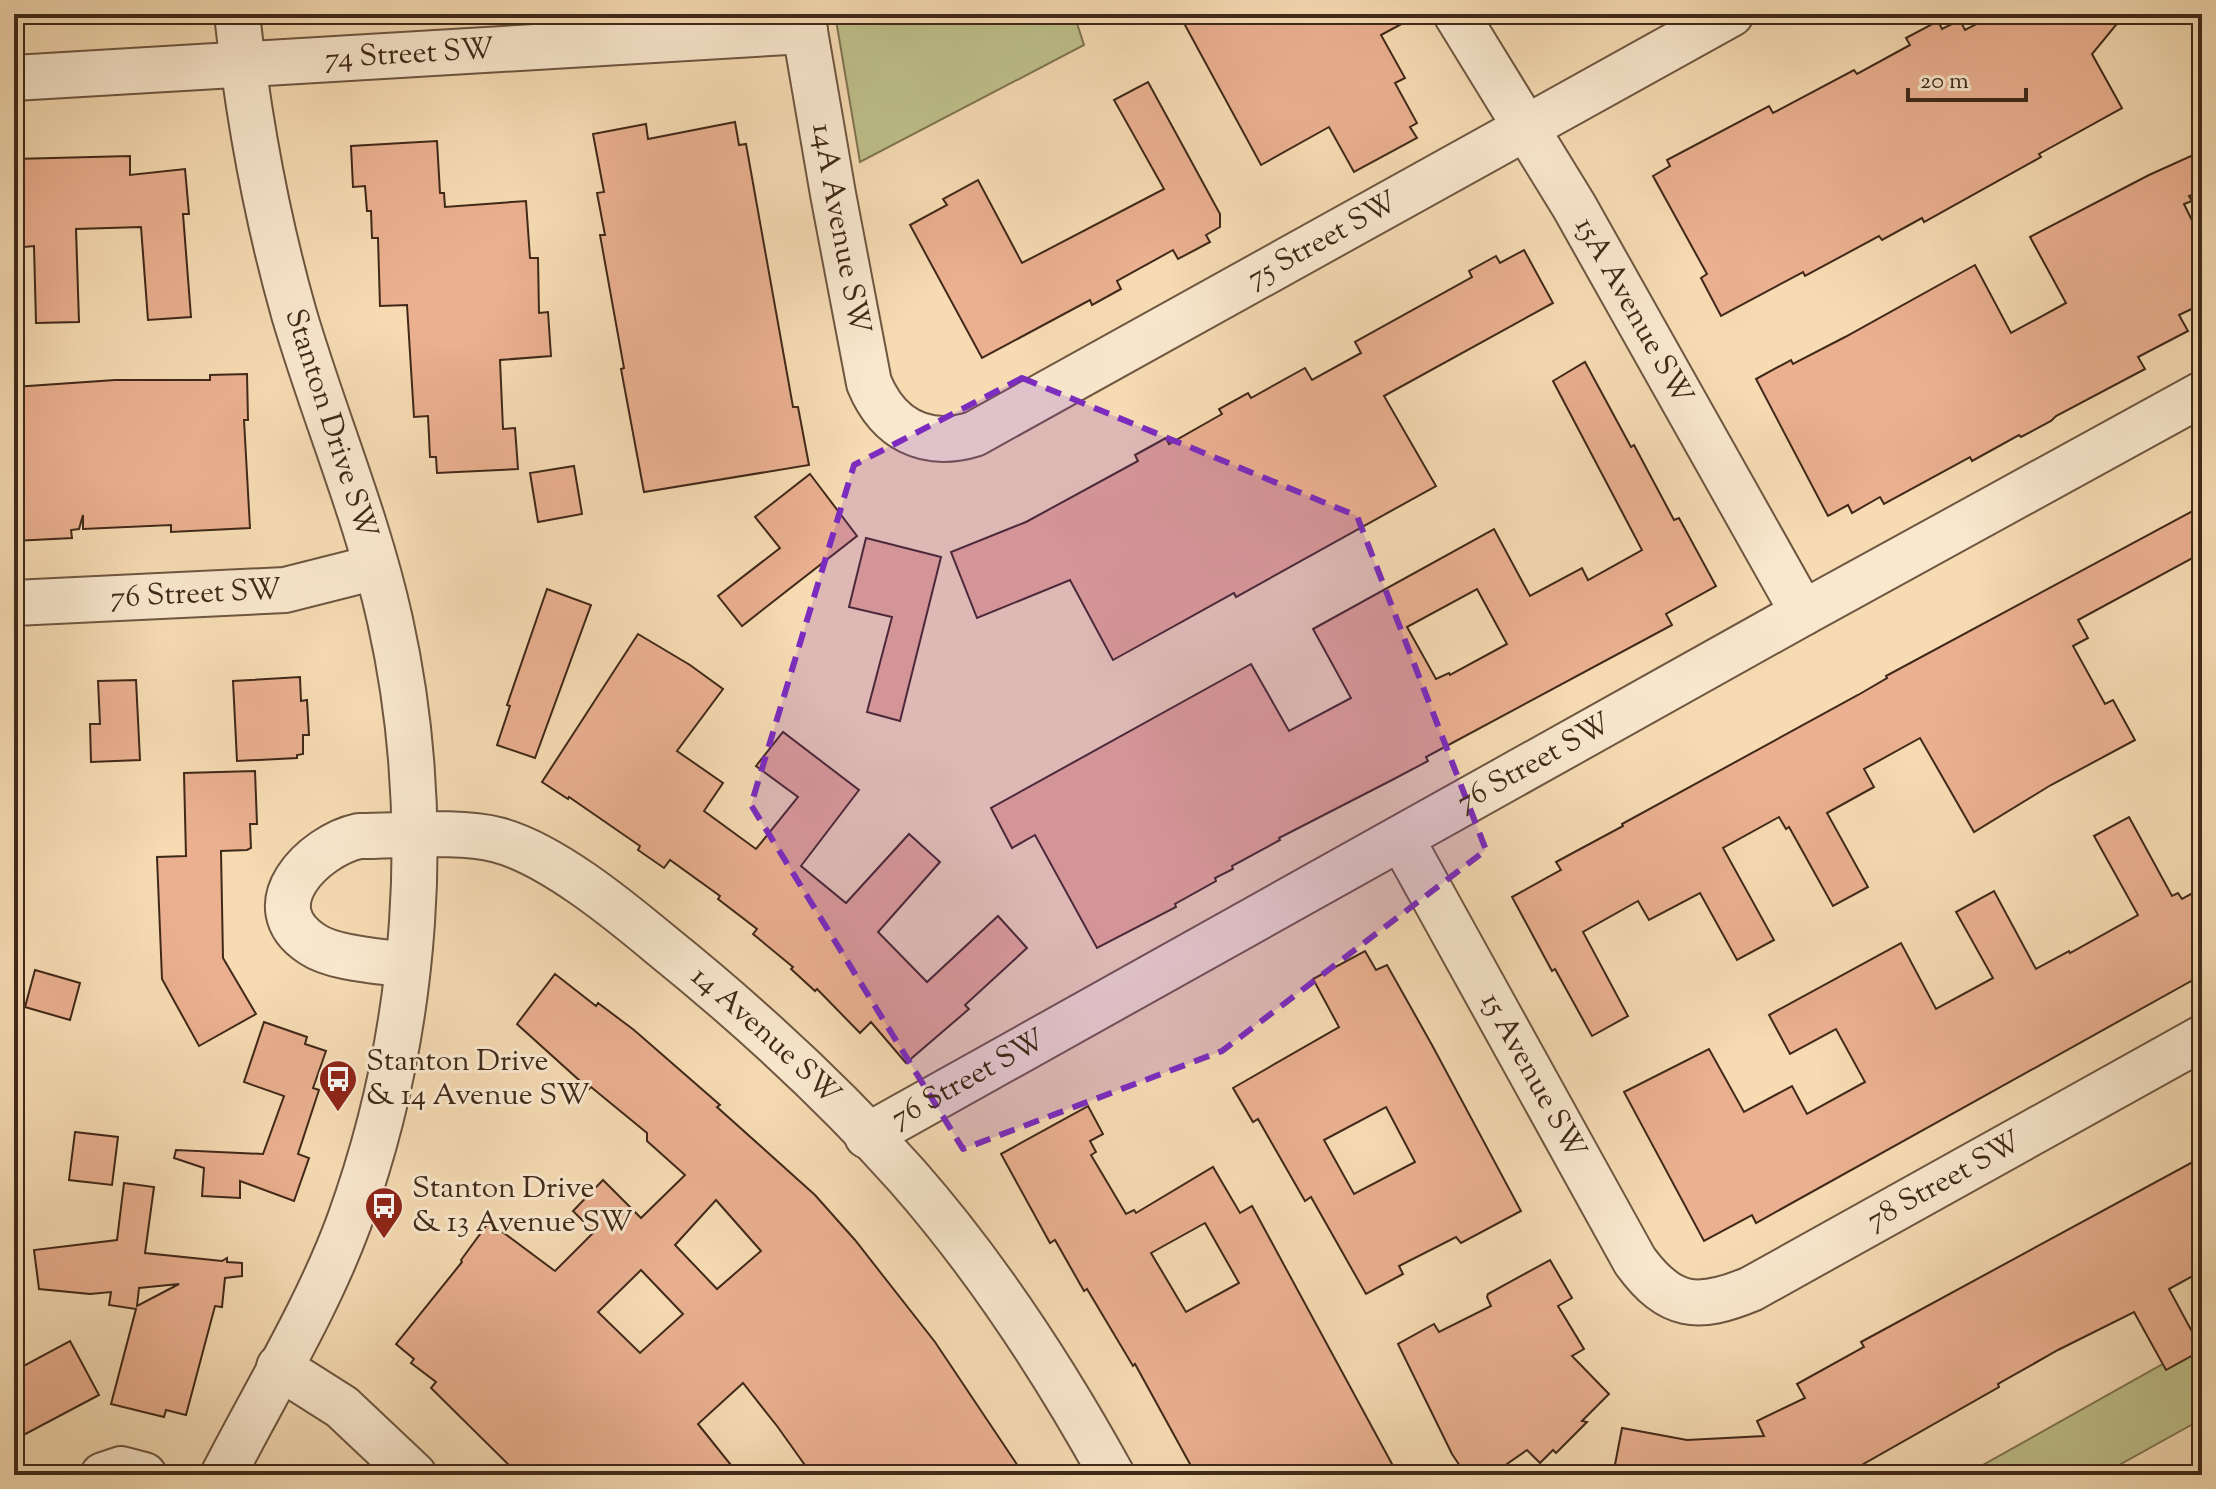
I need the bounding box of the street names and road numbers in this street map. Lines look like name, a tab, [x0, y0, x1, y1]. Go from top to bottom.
street label: 74 Street SW	[324, 28, 495, 81]
street label: 14A Avenue SW	[800, 120, 881, 338]
street label: 75 Street SW	[1239, 181, 1406, 300]
street label: 15A Avenue SW	[1563, 210, 1703, 413]
street label: Stanton Drive SW	[273, 303, 387, 545]
street label: 76 Street SW	[109, 569, 282, 620]
street label: 76 Street SW	[1449, 703, 1619, 824]
street label: 14 Avenue SW	[681, 956, 850, 1115]
street label: 15 Avenue SW	[1469, 985, 1596, 1167]
street label: 76 Street SW	[883, 1019, 1053, 1140]
street label: 78 Street SW	[1859, 1121, 2029, 1242]

